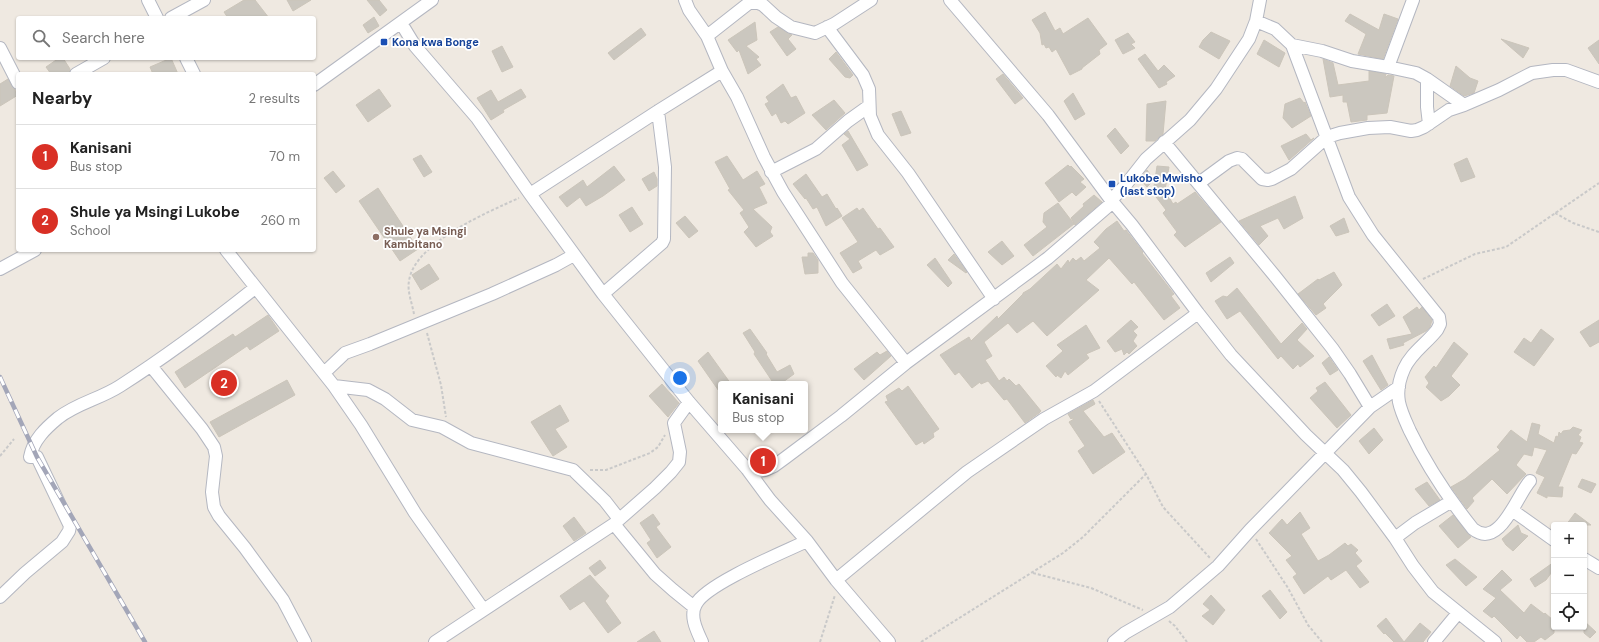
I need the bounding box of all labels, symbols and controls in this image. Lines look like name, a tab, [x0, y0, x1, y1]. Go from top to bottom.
search box	[16, 16, 316, 60]
icon: search	[30, 27, 52, 49]
text: Search here	[62, 28, 145, 48]
place label: Kona kwa Bonge	[392, 35, 479, 49]
marker: Kona kwa Bonge	[379, 37, 389, 47]
text: Nearby	[32, 87, 92, 109]
text: 2 results	[249, 90, 300, 107]
text: Kanisani	[70, 138, 132, 158]
text: 1	[43, 148, 47, 165]
text: 70 m	[269, 148, 300, 165]
text: Bus stop	[70, 158, 122, 175]
place label: Lukobe Mwisho (last stop)	[1120, 171, 1203, 198]
marker: Lukobe Mwisho (last stop)	[1107, 179, 1117, 189]
text: Shule ya Msingi Lukobe	[70, 202, 240, 222]
text: 2	[41, 212, 49, 229]
text: 260 m	[260, 212, 300, 229]
text: School	[70, 222, 111, 239]
place label: Shule ya Msingi Kambitano	[384, 224, 467, 251]
marker: Shule ya Msingi Kambitano	[371, 232, 381, 242]
pin: 2	[211, 368, 237, 398]
your location	[670, 368, 690, 388]
popup	[718, 381, 808, 433]
text: Kanisani	[732, 389, 794, 409]
text: Bus stop	[732, 409, 785, 426]
pin: 1	[750, 446, 776, 476]
map controls	[1551, 522, 1587, 630]
button: +	[1551, 522, 1587, 558]
button: −	[1551, 558, 1587, 594]
button: locate	[1551, 594, 1587, 630]

